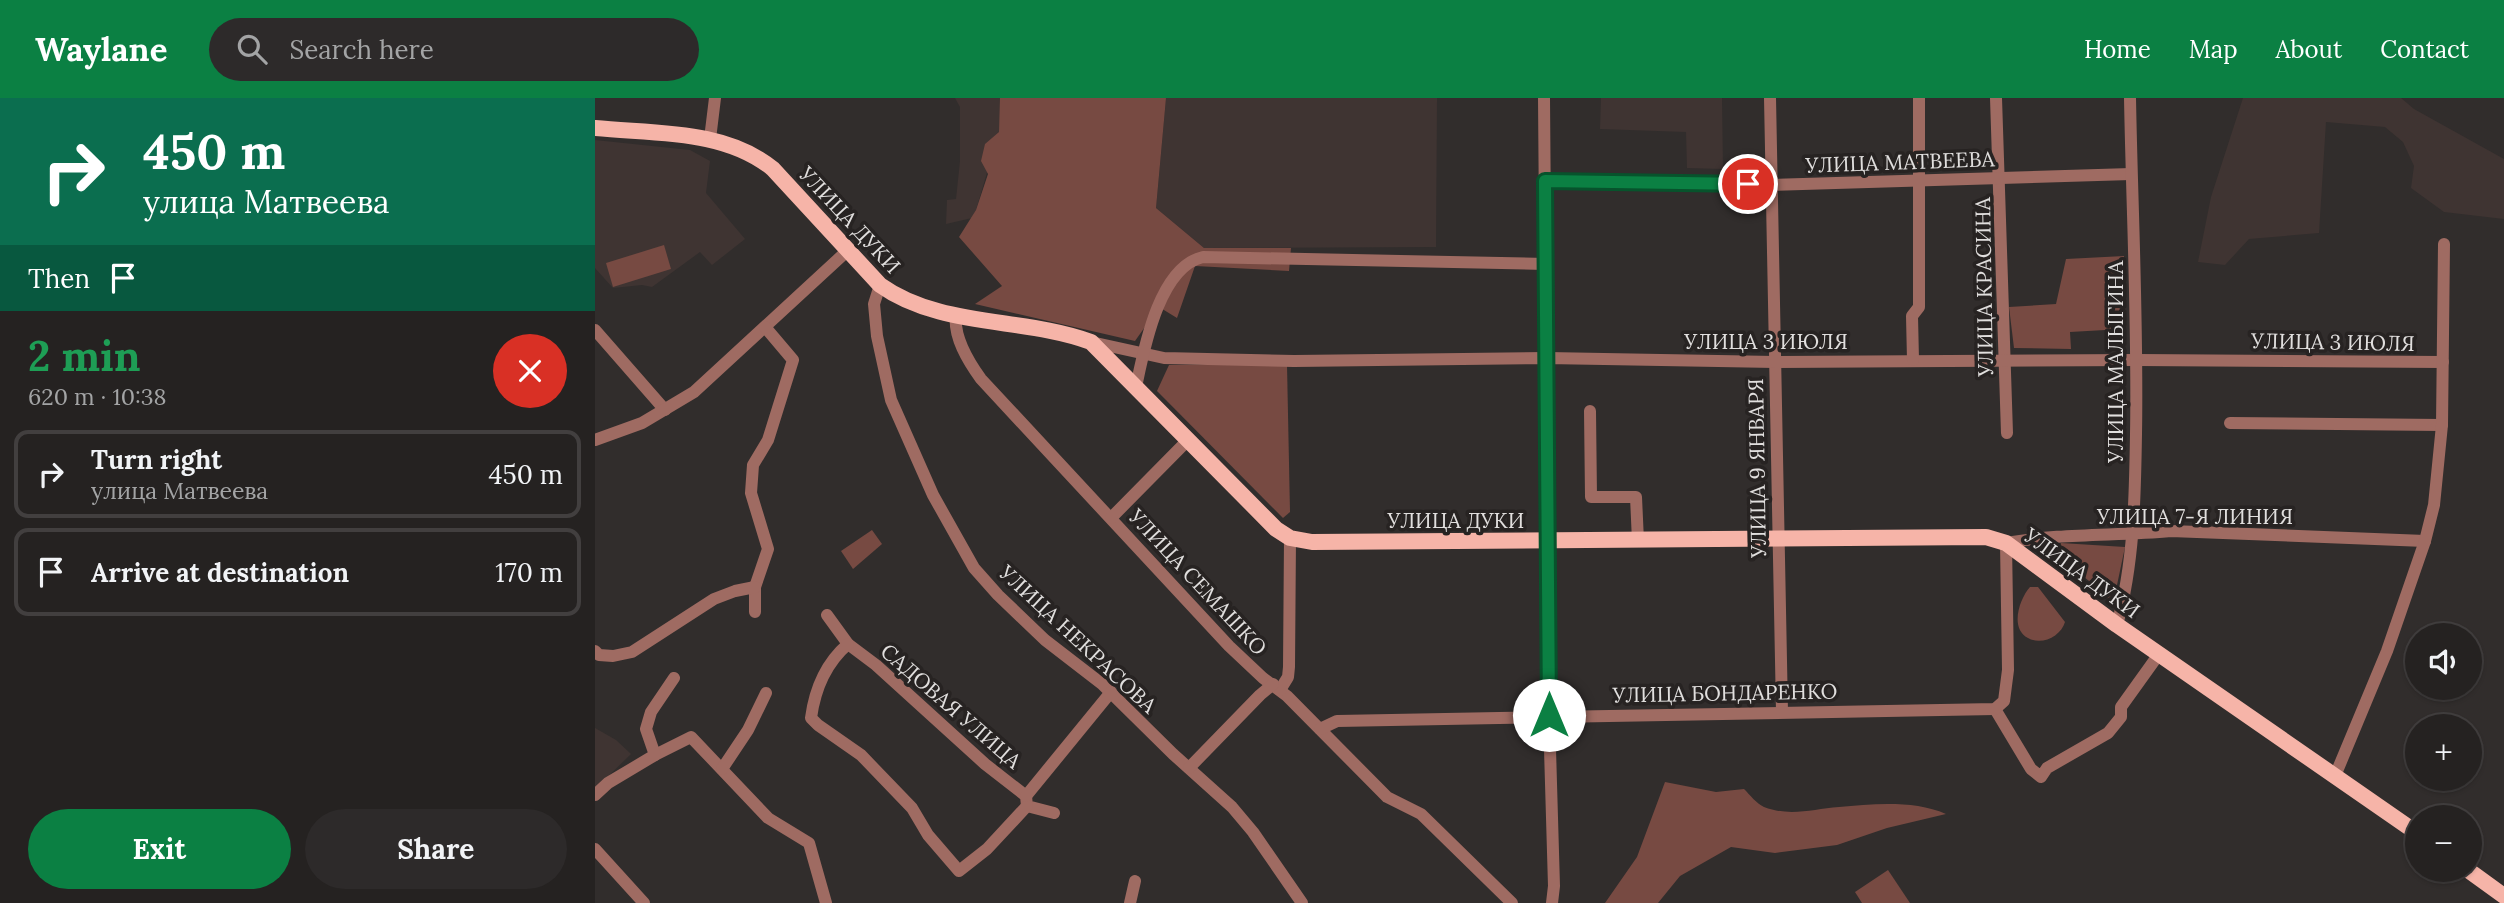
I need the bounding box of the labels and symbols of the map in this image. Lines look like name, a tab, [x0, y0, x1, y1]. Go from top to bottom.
street label: УЛИЦА МАТВЕЕВА	[1804, 145, 1996, 179]
pin	[1718, 154, 1778, 214]
street label: УЛИЦА ДУКИ	[793, 160, 907, 279]
street label: УЛИЦА КРАСИНА	[1969, 196, 1999, 378]
street label: УЛИЦА МАЛЫГИНА	[2102, 260, 2129, 464]
street label: УЛИЦА 3 ИЮЛЯ	[2250, 327, 2415, 357]
street label: УЛИЦА 3 ИЮЛЯ	[1683, 328, 1848, 355]
street label: УЛИЦА 9 ЯНВАРЯ	[1742, 378, 1772, 559]
street label: УЛИЦА СЕМАШКО	[1123, 502, 1273, 661]
street label: УЛИЦА 7-Я ЛИНИЯ	[2096, 503, 2293, 530]
street label: УЛИЦА ДУКИ	[1387, 507, 1524, 534]
street label: УЛИЦА ДУКИ	[2018, 521, 2145, 624]
street label: УЛИЦА НЕКРАСОВА	[993, 558, 1163, 720]
street label: САДОВАЯ УЛИЦА	[875, 638, 1027, 775]
position arrow	[1512, 678, 1586, 752]
street label: УЛИЦА БОНДАРЕНКО	[1611, 678, 1838, 708]

